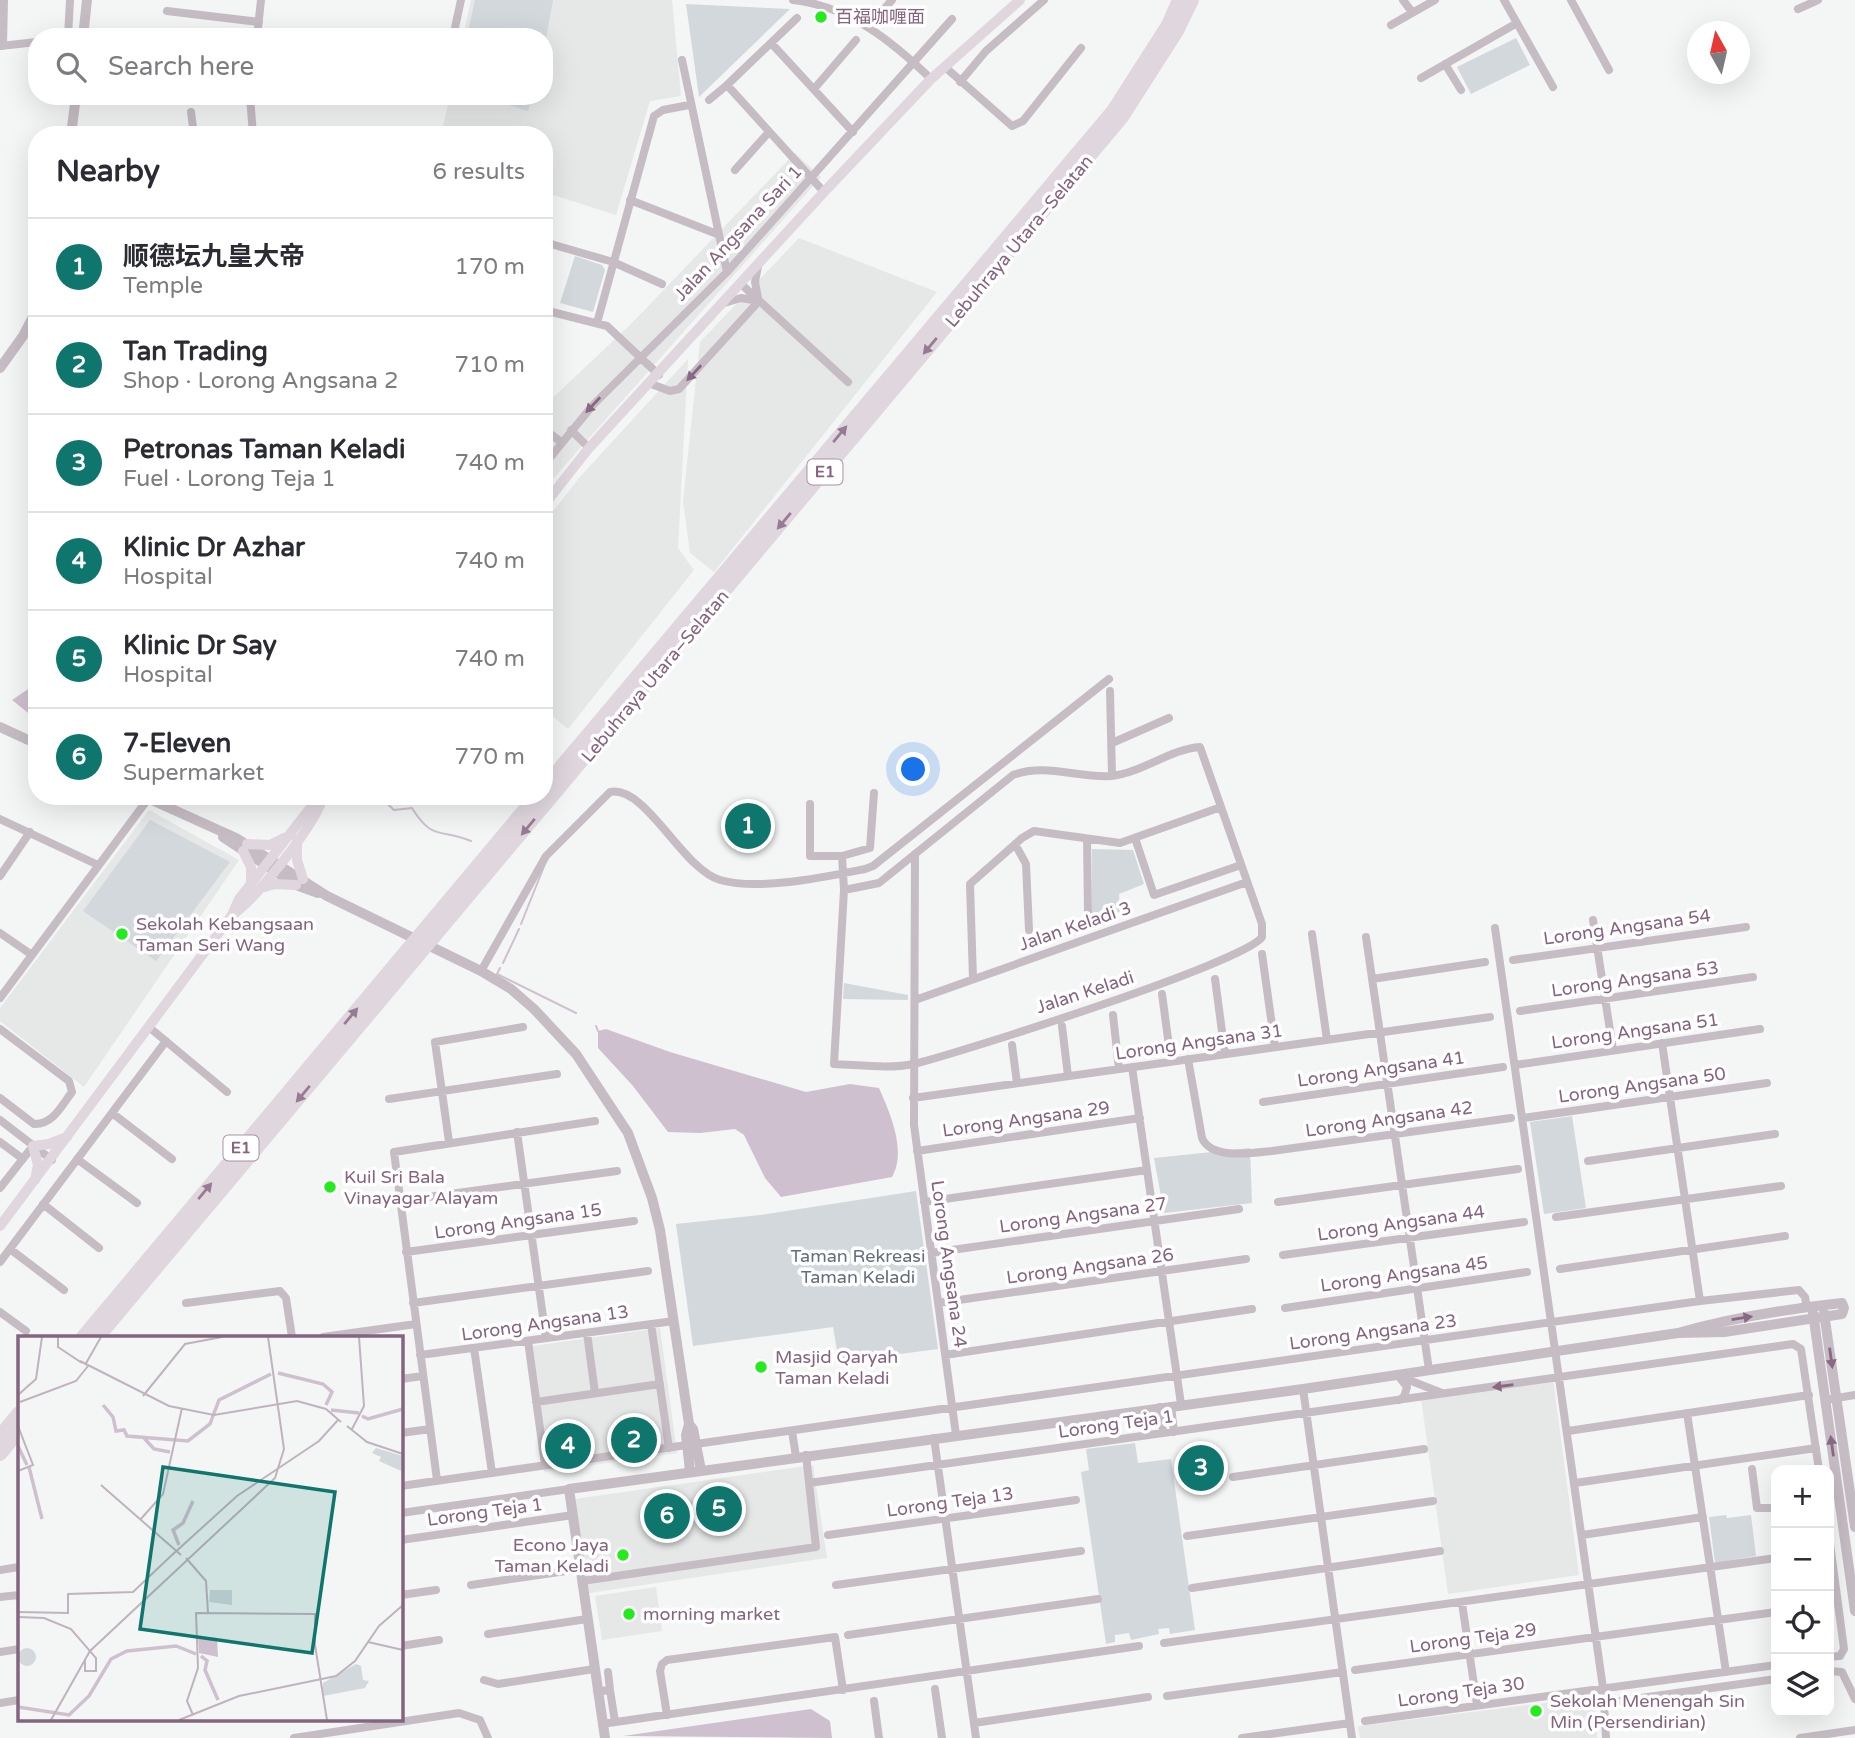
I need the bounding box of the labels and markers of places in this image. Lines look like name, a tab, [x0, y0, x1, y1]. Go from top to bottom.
place label: 百福咖喱面	[835, 6, 925, 28]
marker: 百福咖喱面	[813, 9, 829, 25]
pin: 1	[725, 800, 771, 852]
place label: Sekolah Kebangsaan Taman Seri Wang	[136, 913, 314, 956]
marker: Sekolah Kebangsaan Taman Seri Wang	[114, 926, 130, 942]
place label: Kuil Sri Bala Vinayagar Alayam	[344, 1166, 498, 1209]
marker: Kuil Sri Bala Vinayagar Alayam	[322, 1179, 338, 1195]
place label: Masjid Qaryah Taman Keladi	[775, 1346, 898, 1389]
marker: Masjid Qaryah Taman Keladi	[753, 1359, 769, 1375]
pin: 2	[611, 1414, 657, 1466]
pin: 4	[545, 1420, 591, 1472]
pin: 3	[1178, 1442, 1224, 1494]
pin: 5	[696, 1483, 742, 1535]
pin: 6	[644, 1490, 690, 1542]
place label: Econo Jaya Taman Keladi	[494, 1534, 609, 1577]
marker: Econo Jaya Taman Keladi	[615, 1547, 631, 1563]
place label: morning market	[643, 1603, 780, 1625]
marker: morning market	[621, 1606, 637, 1622]
place label: Sekolah Menengah Sin Min (Persendirian)	[1550, 1690, 1745, 1733]
marker: Sekolah Menengah Sin Min (Persendirian)	[1528, 1703, 1544, 1719]

